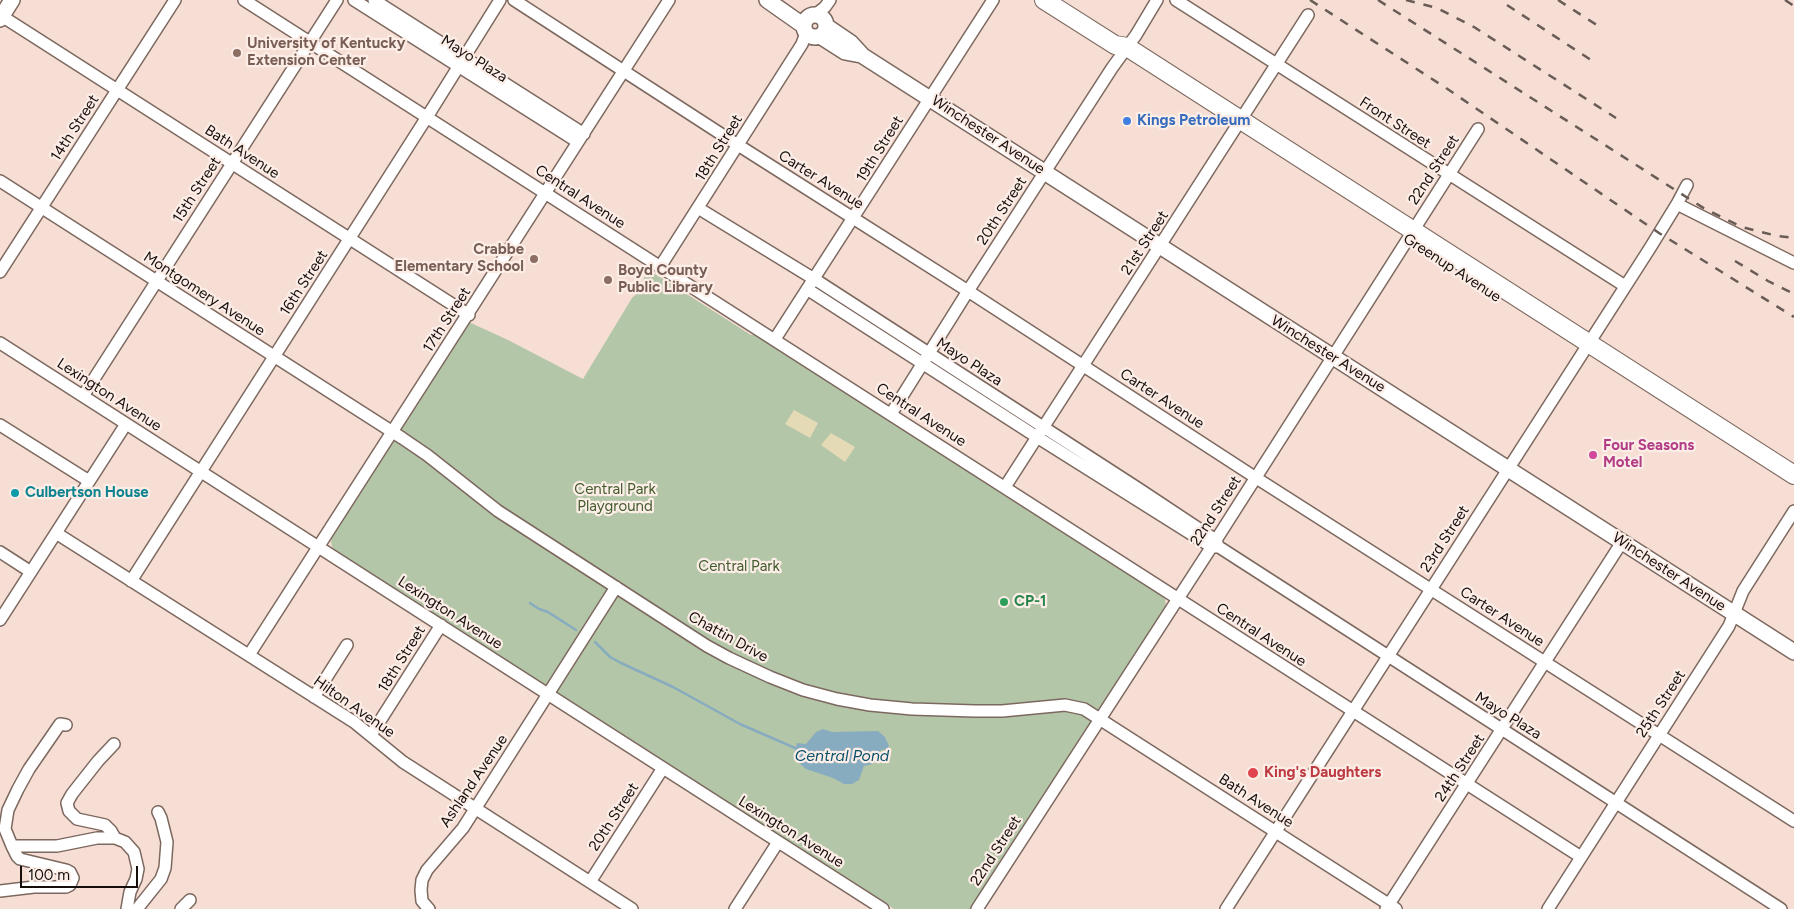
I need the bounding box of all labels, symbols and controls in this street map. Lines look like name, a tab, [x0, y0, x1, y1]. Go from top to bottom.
street label: Mayo Plaza	[437, 31, 511, 87]
place label: University of Kentucky Extension Center	[247, 35, 405, 70]
marker: University of Kentucky Extension Center	[231, 47, 243, 59]
street label: 14th Street	[47, 92, 103, 164]
street label: Winchester Avenue	[928, 92, 1048, 178]
street label: Front Street	[1356, 93, 1434, 153]
street label: 18th Street	[691, 111, 747, 185]
place label: Kings Petroleum	[1137, 112, 1250, 130]
street label: 19th Street	[853, 113, 907, 185]
marker: Kings Petroleum	[1121, 115, 1133, 127]
street label: Bath Avenue	[201, 121, 283, 183]
street label: 22nd Street	[1405, 132, 1463, 208]
street label: Carter Avenue	[775, 147, 867, 213]
street label: 15th Street	[169, 154, 225, 226]
street label: Central Avenue	[532, 161, 628, 233]
street label: 20th Street	[973, 173, 1031, 249]
street label: 21st Street	[1118, 208, 1172, 278]
street label: Greenup Avenue	[1400, 230, 1504, 306]
place label: Crabbe Elementary School	[395, 241, 524, 276]
street label: 16th Street	[276, 247, 332, 319]
street label: Montgomery Avenue	[140, 248, 268, 340]
marker: Crabbe Elementary School	[528, 253, 540, 265]
place label: Boyd County Public Library	[618, 262, 713, 297]
marker: Boyd County Public Library	[602, 274, 614, 286]
street label: 17th Street	[419, 284, 475, 356]
street label: Winchester Avenue	[1268, 312, 1388, 396]
street label: Mayo Plaza	[933, 334, 1005, 390]
street label: Lexington Avenue	[53, 355, 165, 435]
street label: Carter Avenue	[1116, 365, 1208, 433]
street label: Central Avenue	[873, 379, 969, 451]
place label: Four Seasons Motel	[1603, 437, 1694, 472]
marker: Four Seasons Motel	[1587, 449, 1599, 461]
street label: 22nd Street	[1187, 473, 1245, 549]
park label: Central Park Playground	[574, 481, 656, 516]
place label: Culbertson House	[25, 484, 149, 502]
marker: Culbertson House	[9, 487, 21, 499]
street label: 23rd Street	[1417, 502, 1473, 576]
street label: Winchester Avenue	[1609, 529, 1729, 615]
park label: Central Park	[698, 558, 780, 576]
street label: Lexington Avenue	[394, 573, 506, 653]
street label: Carter Avenue	[1456, 583, 1548, 651]
place label: CP-1	[1014, 593, 1046, 611]
marker: CP-1	[998, 596, 1010, 608]
street label: Central Avenue	[1213, 599, 1309, 671]
street label: Chattin Drive	[685, 608, 771, 666]
street label: 18th Street	[374, 622, 430, 696]
street label: 25th Street	[1633, 667, 1689, 741]
street label: Hilton Avenue	[310, 672, 398, 742]
street label: Mayo Plaza	[1471, 688, 1545, 744]
street label: Ashland Avenue	[436, 731, 512, 831]
street label: 24th Street	[1431, 731, 1489, 805]
water label: Central Pond	[795, 746, 889, 766]
place label: King's Daughters	[1264, 764, 1381, 782]
marker: King's Daughters	[1246, 766, 1260, 780]
street label: Bath Avenue	[1215, 770, 1297, 832]
street label: 20th Street	[585, 779, 643, 855]
street label: Lexington Avenue	[735, 792, 847, 872]
street label: 22nd Street	[967, 813, 1025, 889]
scale bar	[22, 856, 140, 888]
text: 100 m	[28, 866, 70, 884]

